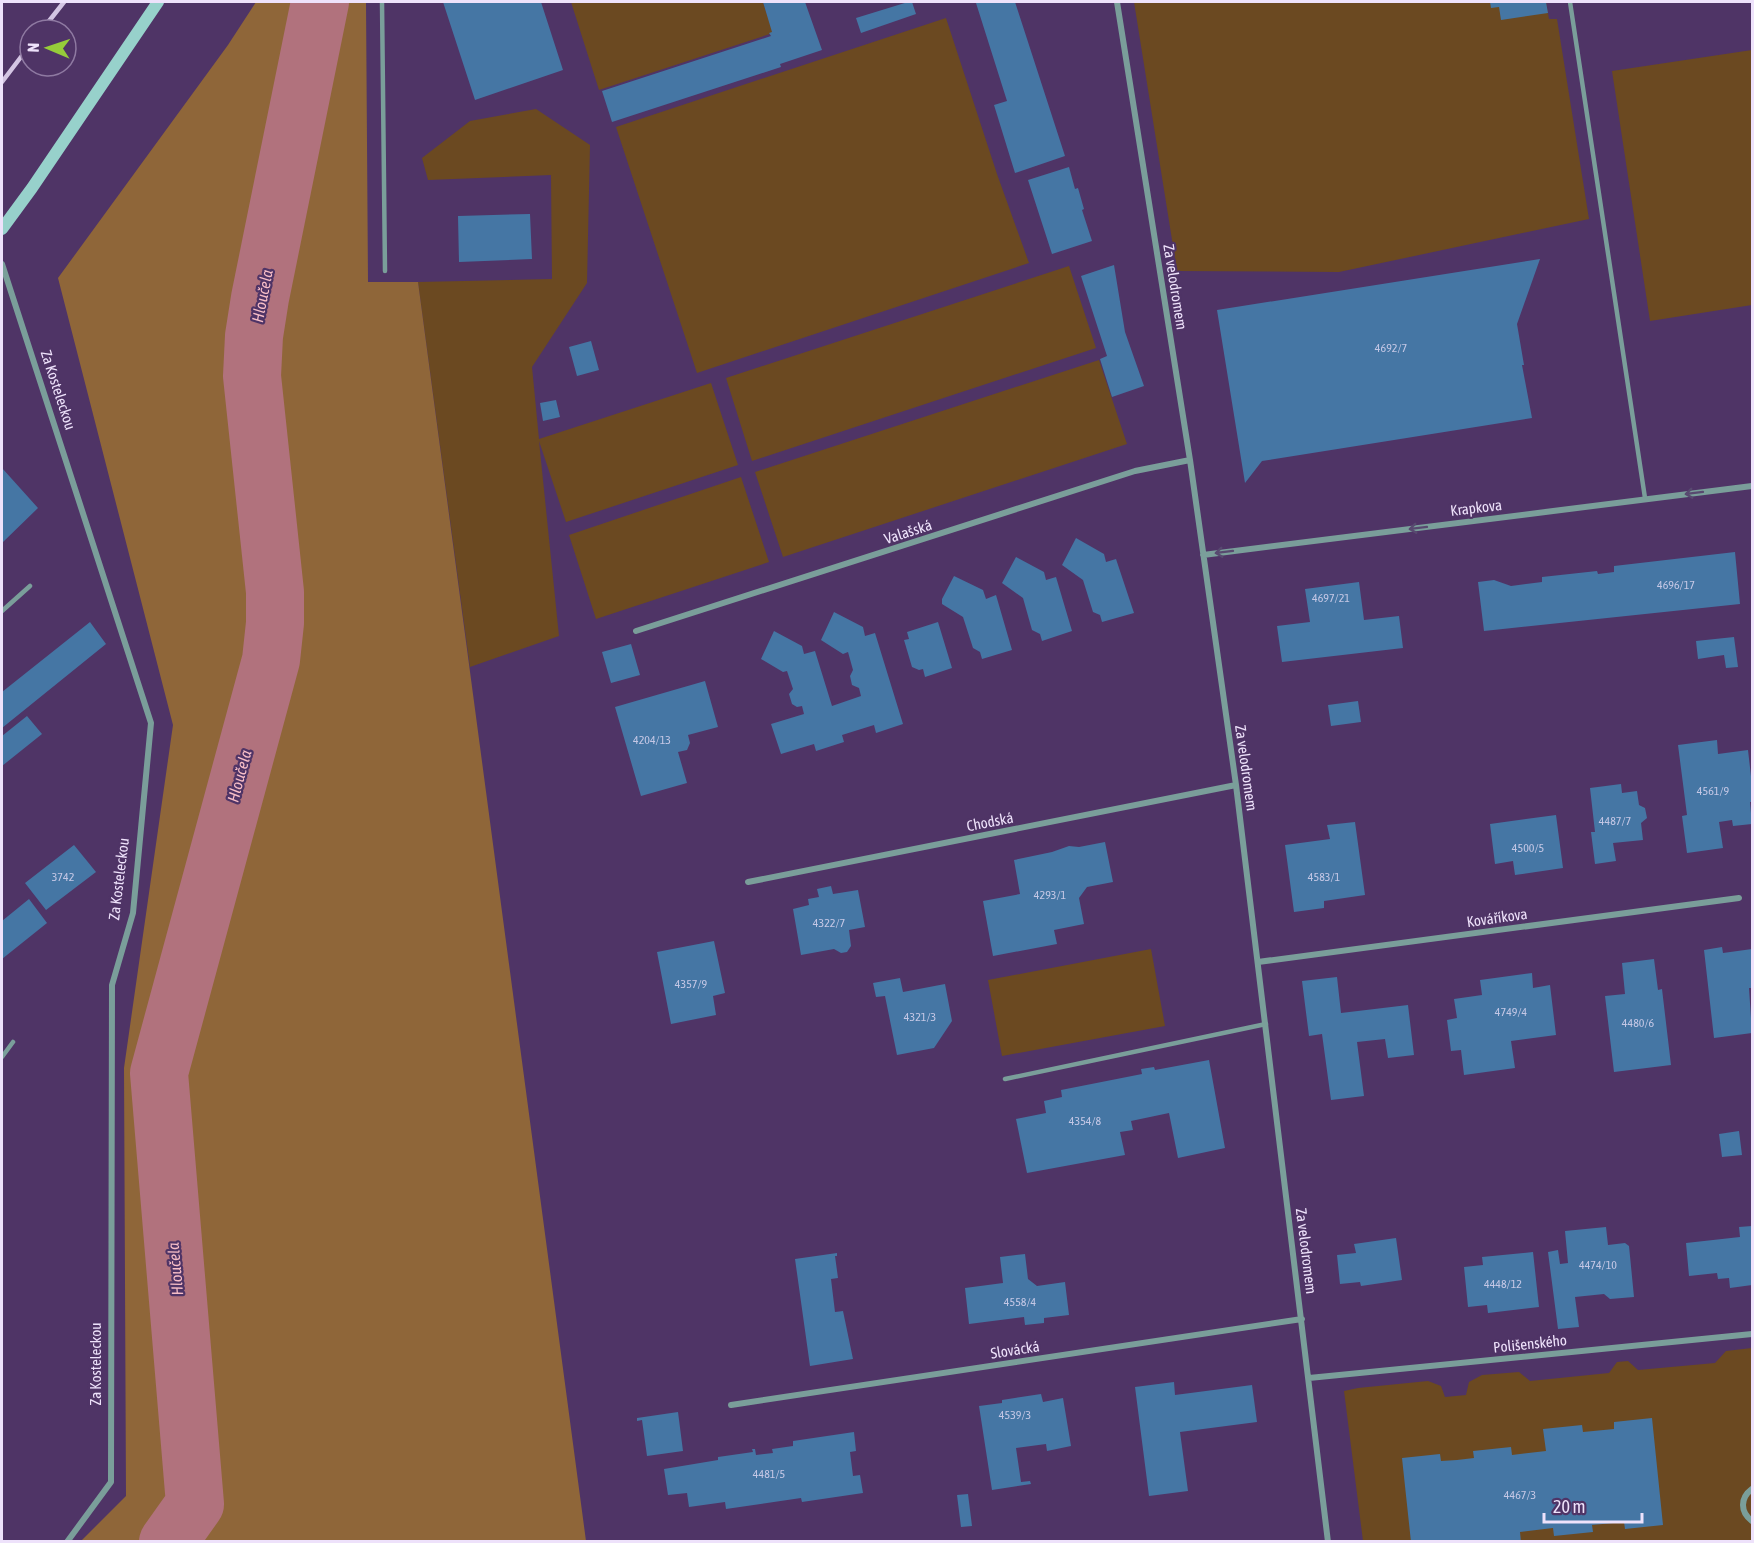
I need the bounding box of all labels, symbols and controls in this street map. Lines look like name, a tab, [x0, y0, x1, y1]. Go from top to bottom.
north arrow	[18, 18, 78, 78]
text: N	[24, 42, 42, 53]
street label: Za velodromem	[1160, 243, 1191, 331]
water label: Hloučela	[248, 268, 276, 324]
house number: 4692/7	[1375, 341, 1407, 355]
street label: Za Kosteleckou	[38, 348, 79, 432]
one-way arrow	[1685, 487, 1705, 498]
street label: Krapkova	[1449, 496, 1503, 519]
street label: Valašská	[882, 516, 934, 547]
one-way arrow	[1408, 522, 1428, 533]
one-way arrow	[1215, 547, 1235, 558]
house number: 4696/17	[1657, 578, 1695, 592]
house number: 4697/21	[1312, 591, 1350, 605]
street label: Za velodromem	[1232, 724, 1261, 812]
house number: 4204/13	[633, 733, 671, 747]
water label: Hloučela	[223, 747, 255, 804]
house number: 4561/9	[1697, 784, 1729, 798]
street label: Chodská	[965, 809, 1015, 834]
house number: 4487/7	[1599, 814, 1631, 828]
street label: Za Kosteleckou	[105, 837, 132, 921]
house number: 4500/5	[1512, 841, 1544, 855]
house number: 3742	[52, 870, 74, 884]
house number: 4583/1	[1308, 870, 1340, 884]
house number: 4293/1	[1034, 888, 1066, 902]
street label: Kováříkova	[1466, 905, 1528, 930]
house number: 4322/7	[813, 916, 845, 930]
house number: 4357/9	[675, 977, 707, 991]
house number: 4749/4	[1495, 1005, 1527, 1019]
house number: 4321/3	[904, 1010, 936, 1024]
house number: 4480/6	[1622, 1016, 1654, 1030]
house number: 4354/8	[1069, 1114, 1101, 1128]
street label: Za velodromem	[1293, 1207, 1320, 1295]
water label: Hloučela	[164, 1241, 186, 1296]
house number: 4474/10	[1579, 1258, 1617, 1272]
house number: 4448/12	[1484, 1277, 1522, 1291]
house number: 4558/4	[1004, 1295, 1036, 1309]
street label: Za Kosteleckou	[87, 1323, 104, 1405]
street label: Polišenského	[1492, 1331, 1568, 1356]
street label: Slovácká	[989, 1337, 1041, 1362]
house number: 4539/3	[999, 1408, 1031, 1422]
house number: 4481/5	[753, 1467, 785, 1481]
scale bar	[1544, 1486, 1642, 1524]
house number: 4467/3	[1504, 1488, 1536, 1502]
text: 20 m	[1553, 1496, 1585, 1517]

